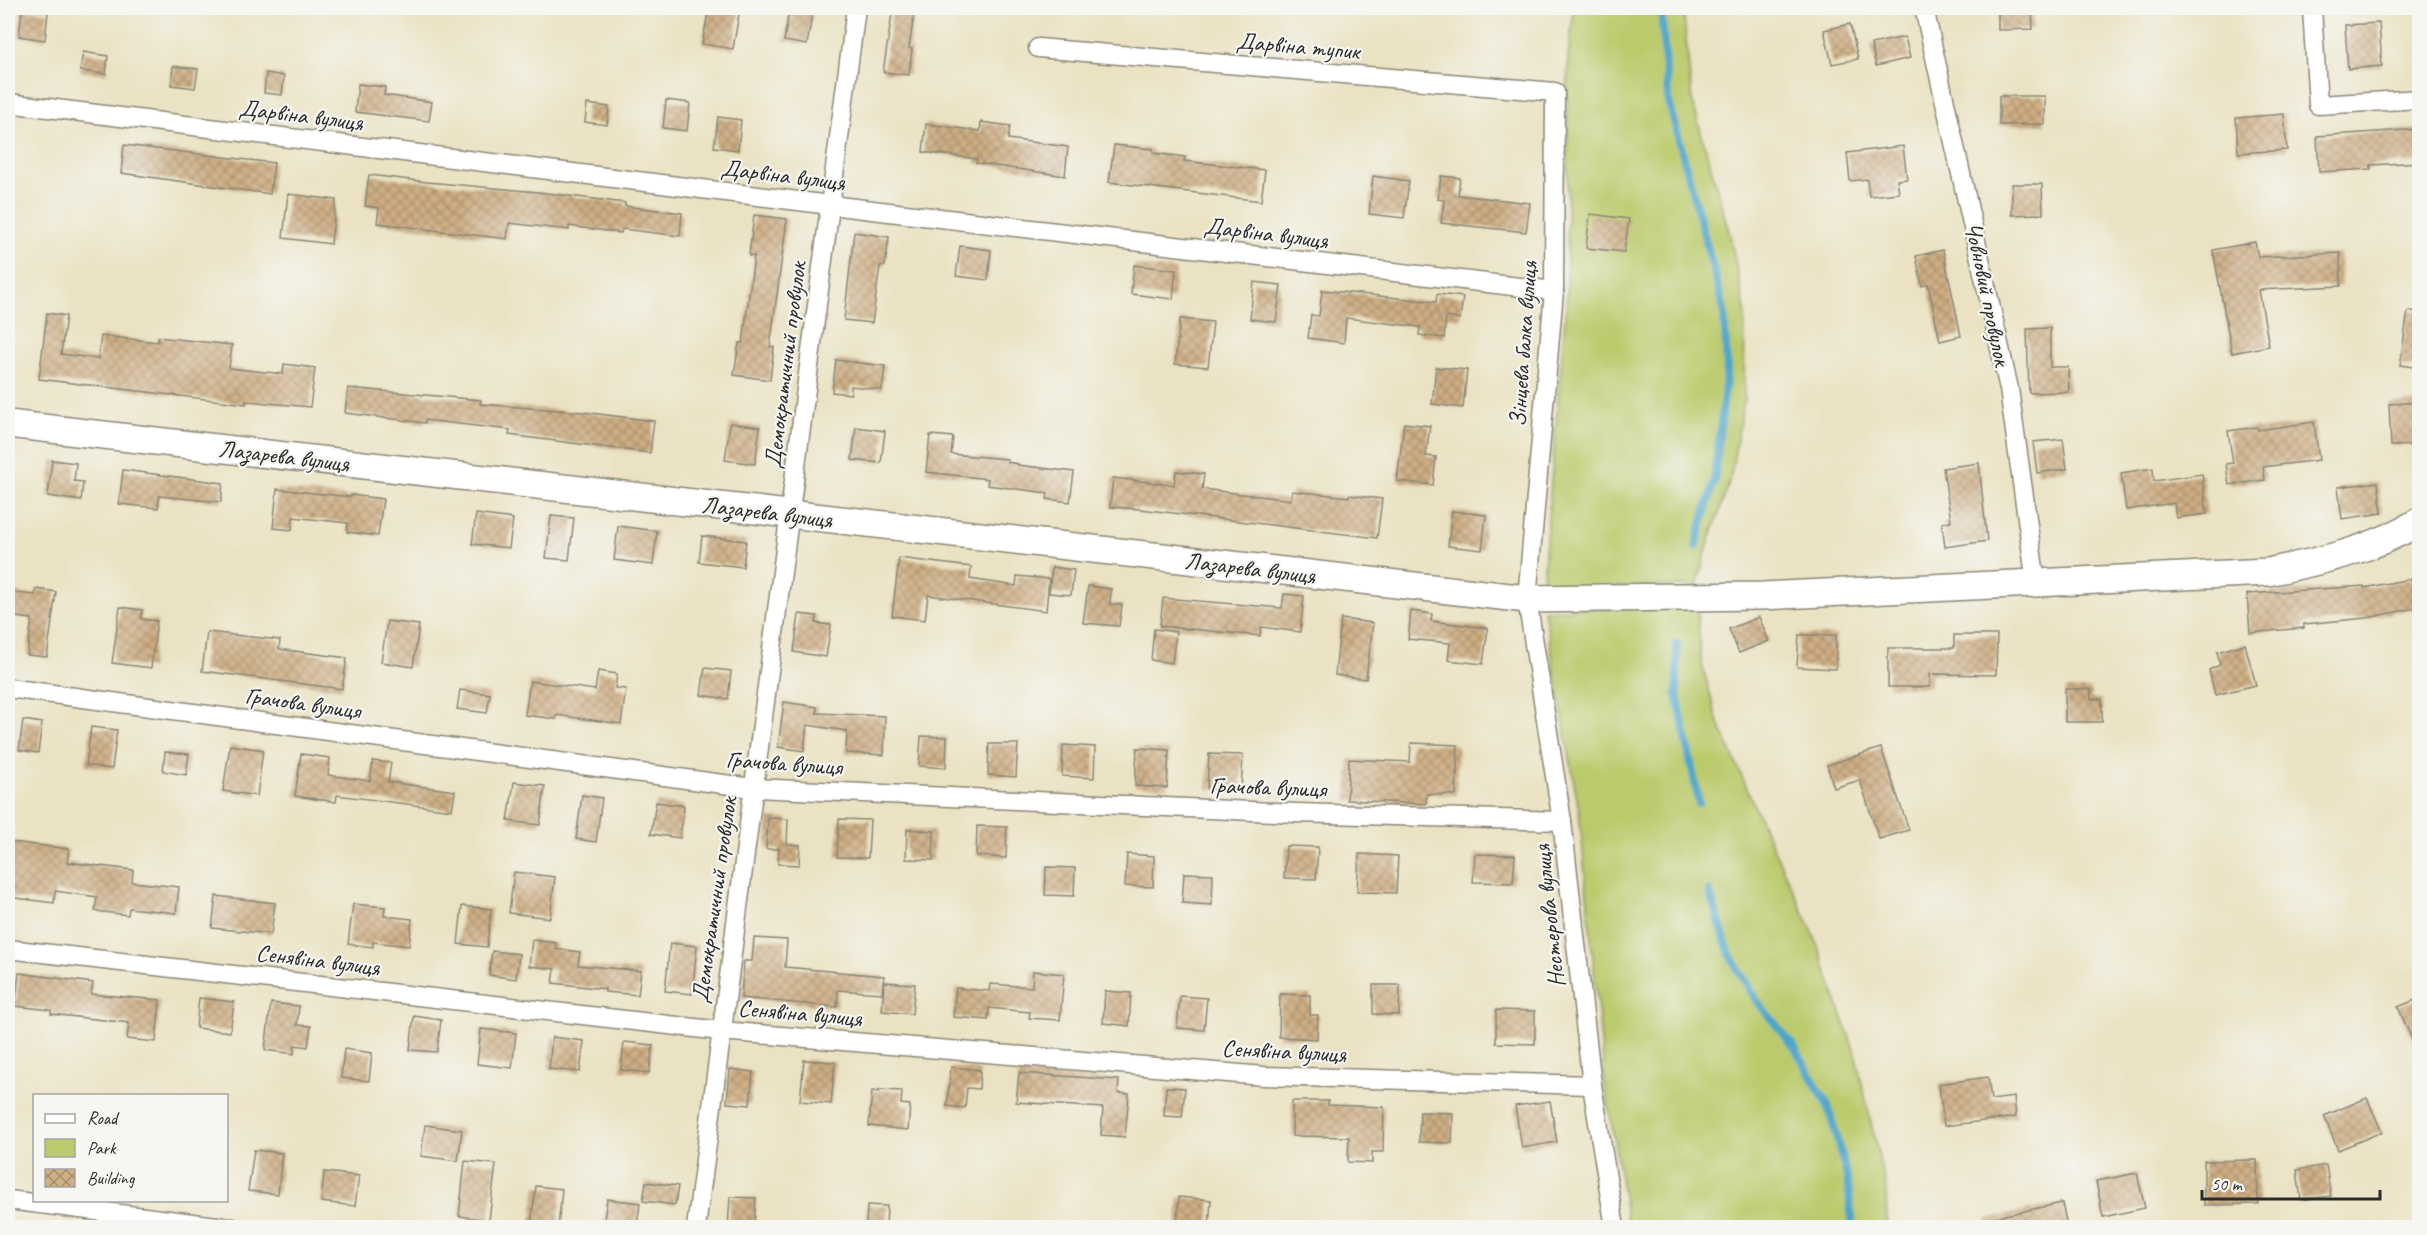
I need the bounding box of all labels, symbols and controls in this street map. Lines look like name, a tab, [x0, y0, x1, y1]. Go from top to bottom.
street label: Дарвіна тупик	[1235, 26, 1363, 67]
street label: Дарвіна вулиця	[237, 93, 366, 138]
street label: Дарвіна вулиця	[719, 153, 848, 198]
street label: Дарвіна вулиця	[1202, 211, 1331, 256]
street label: Човновий провулок	[1958, 219, 2018, 371]
street label: Демократичний провулок	[757, 258, 813, 470]
street label: Зінцева балка вулиця	[1502, 259, 1544, 428]
street label: Лазарева вулиця	[217, 433, 352, 480]
street label: Лазарева вулиця	[700, 489, 835, 536]
street label: Лазарева вулиця	[1183, 545, 1318, 592]
street label: Грачова вулиця	[243, 680, 364, 726]
street label: Грачова вулиця	[725, 744, 845, 782]
street label: Грачова вулиця	[1209, 770, 1328, 804]
street label: Демократичний провулок	[685, 793, 744, 1005]
street label: Нестерова вулиця	[1526, 842, 1571, 989]
street label: Сенявіна вулиця	[254, 938, 383, 983]
street label: Сенявіна вулиця	[737, 993, 865, 1033]
street label: Сенявіна вулиця	[1221, 1033, 1348, 1069]
legend	[33, 1094, 228, 1202]
text: Road	[87, 1107, 120, 1129]
text: Park	[87, 1137, 117, 1159]
scale bar	[2202, 1163, 2380, 1201]
text: Building	[87, 1167, 136, 1189]
text: 50 m	[2211, 1173, 2244, 1195]

